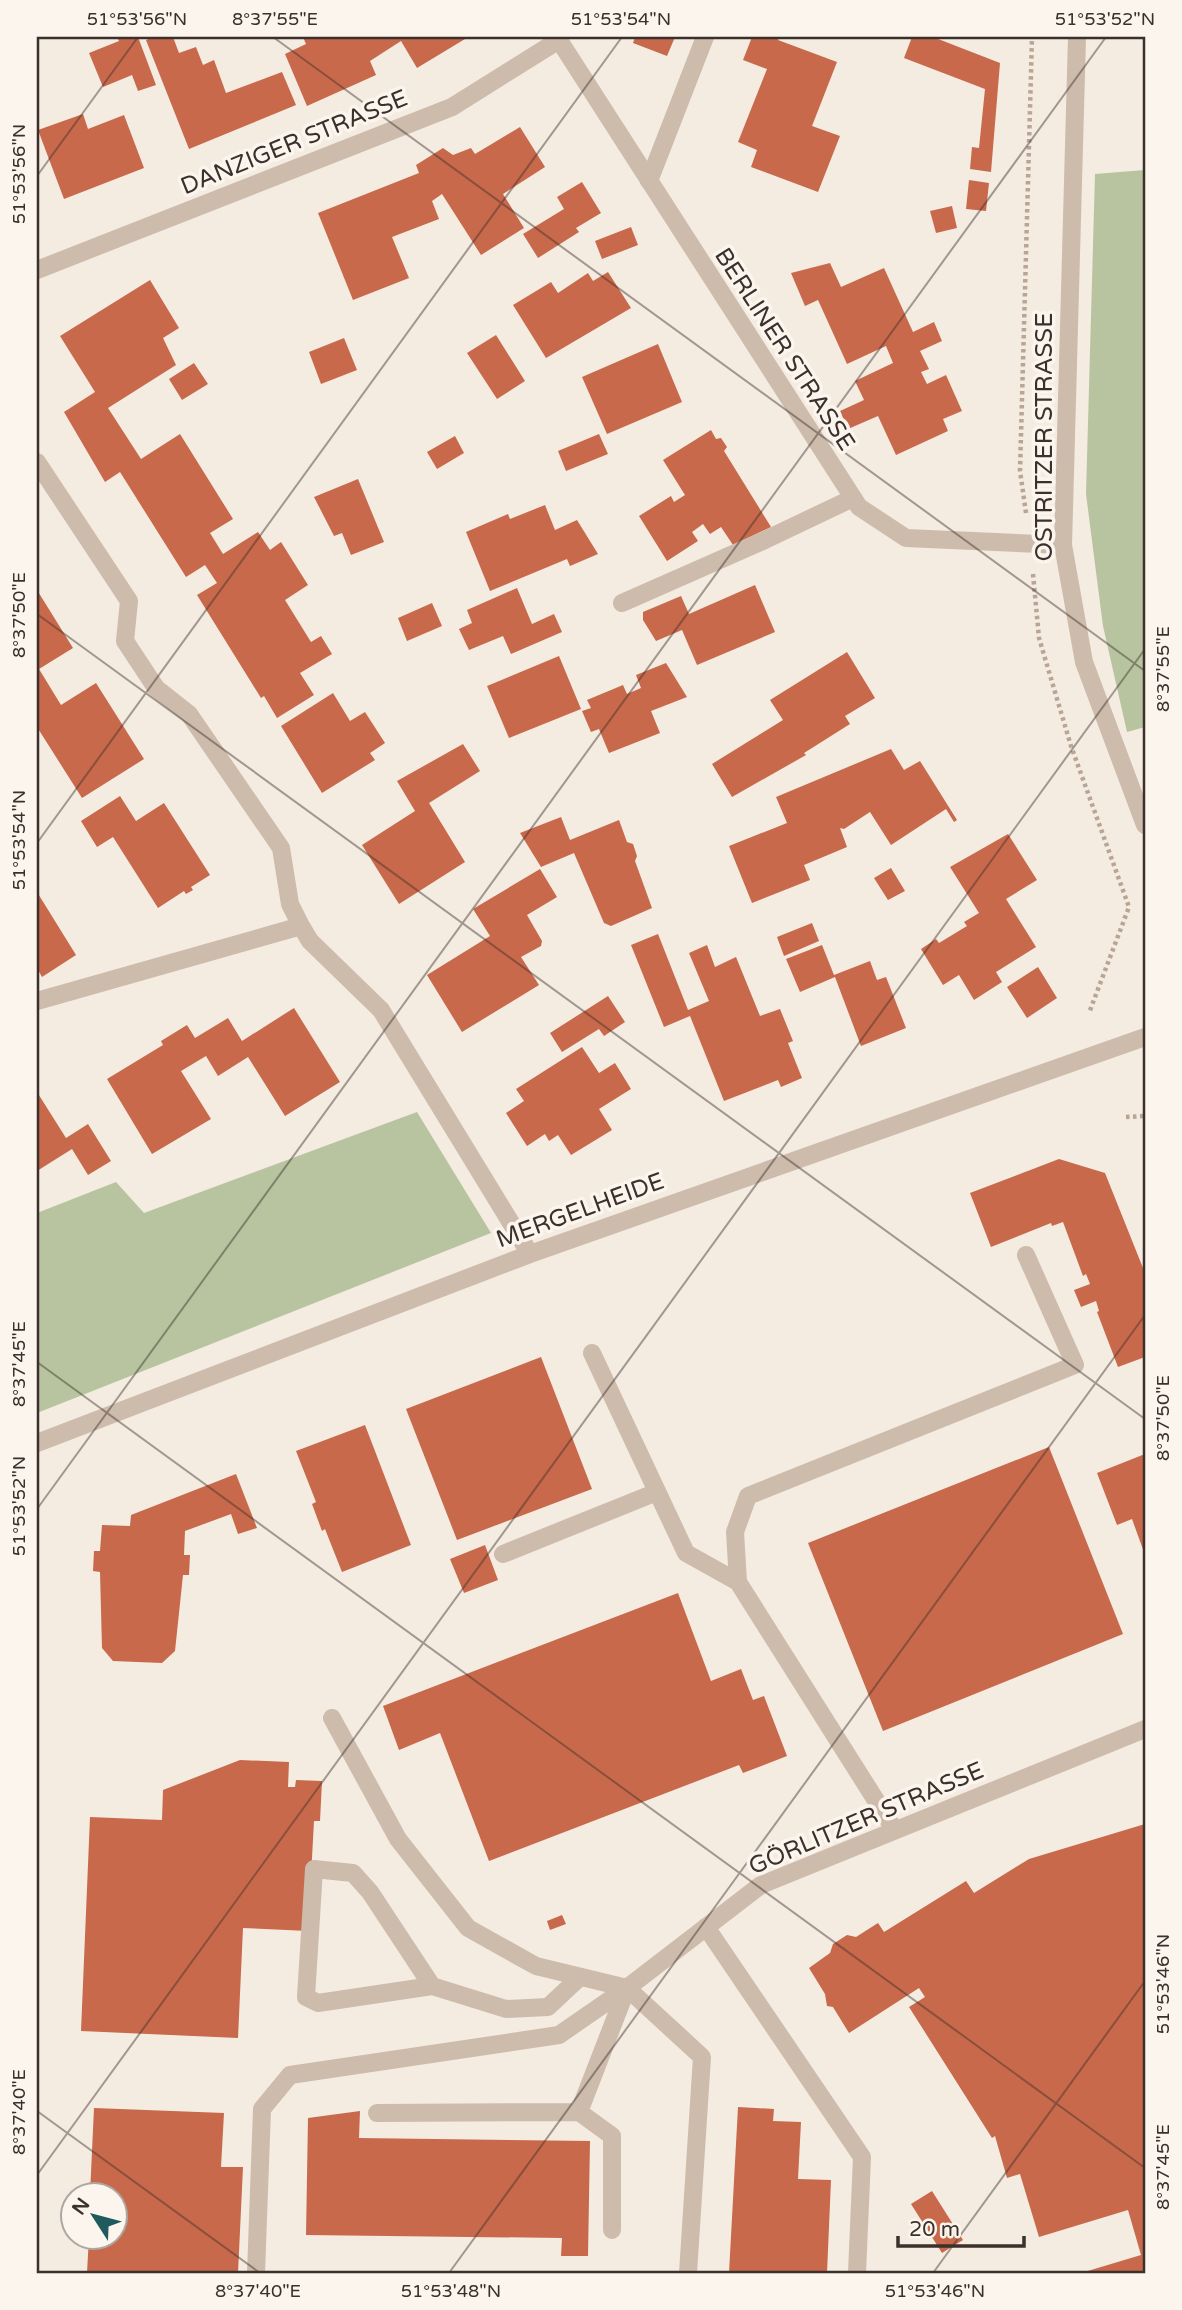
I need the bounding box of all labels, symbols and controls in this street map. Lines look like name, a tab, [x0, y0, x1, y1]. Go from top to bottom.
text: 51°53'56"N	[87, 8, 187, 30]
text: 8°37'55"E	[232, 8, 318, 30]
text: 51°53'54"N	[571, 8, 671, 30]
text: 51°53'52"N	[1055, 8, 1155, 30]
street label: DANZIGER STRASSE	[176, 84, 412, 201]
text: 51°53'56"N	[8, 124, 30, 224]
street label: BERLINER STRASSE	[708, 242, 861, 456]
street label: OSTRITZER STRASSE	[1030, 313, 1059, 561]
text: 8°37'50"E	[8, 572, 30, 658]
text: 8°37'55"E	[1152, 626, 1174, 712]
text: 51°53'54"N	[8, 790, 30, 890]
street label: MERGELHEIDE	[492, 1167, 668, 1254]
text: 8°37'45"E	[8, 1321, 30, 1407]
text: 8°37'50"E	[1152, 1375, 1174, 1461]
text: 51°53'52"N	[8, 1456, 30, 1556]
street label: GÖRLITZER STRASSE	[744, 1756, 988, 1881]
text: 51°53'46"N	[1152, 1934, 1174, 2034]
text: 8°37'40"E	[8, 2069, 30, 2155]
text: 8°37'45"E	[1152, 2124, 1174, 2210]
north arrow	[60, 2180, 130, 2250]
text: N	[68, 2194, 94, 2219]
scale bar	[898, 2205, 1024, 2249]
text: 20 m	[909, 2217, 960, 2242]
text: 8°37'40"E	[215, 2280, 301, 2302]
text: 51°53'48"N	[401, 2280, 501, 2302]
text: 51°53'46"N	[885, 2280, 985, 2302]

